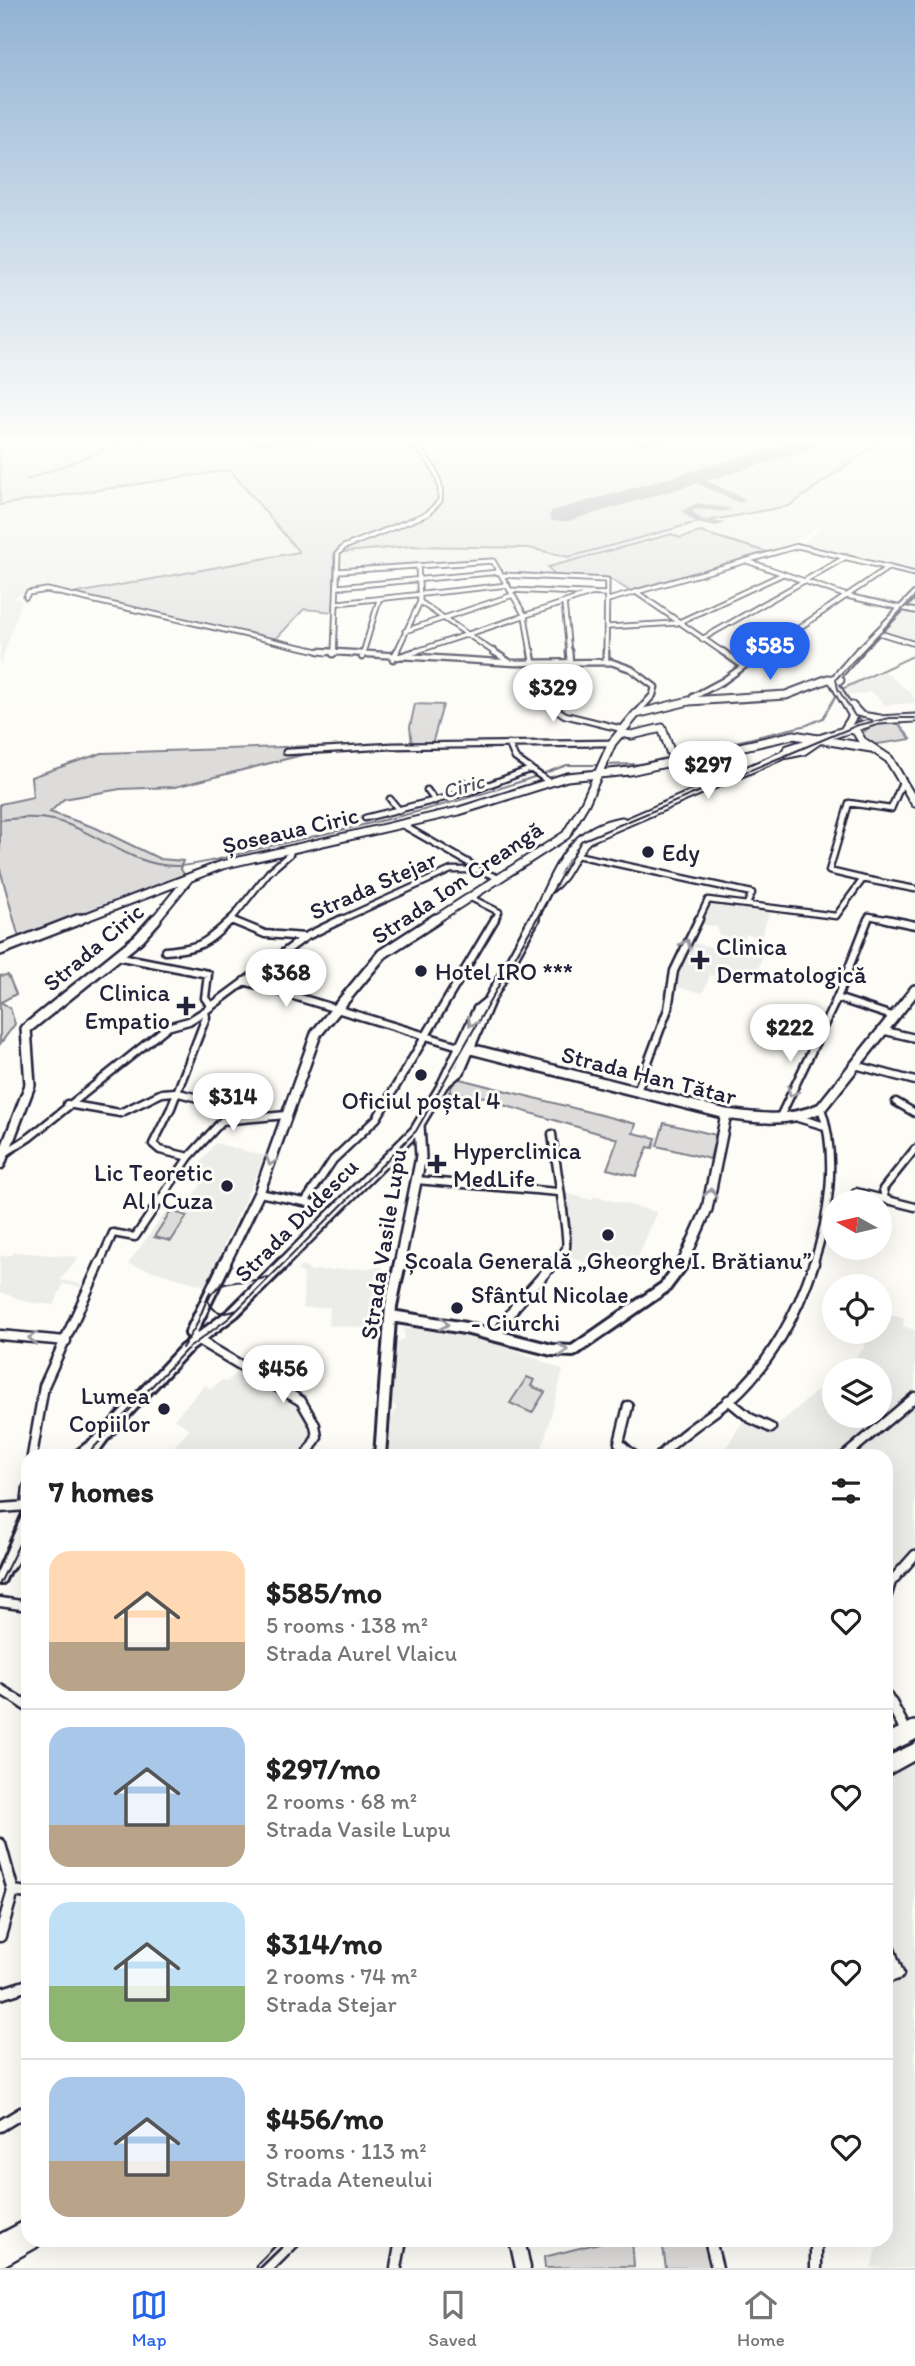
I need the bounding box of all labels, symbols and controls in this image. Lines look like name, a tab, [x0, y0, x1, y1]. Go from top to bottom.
pin: $585	[729, 622, 811, 682]
text: $585	[746, 631, 794, 659]
pin: $329	[512, 664, 594, 724]
text: $329	[529, 673, 577, 701]
pin: $297	[667, 742, 749, 801]
text: $297	[684, 750, 732, 778]
water label: Ciric	[439, 768, 488, 804]
street label: Șoseaua Ciric	[219, 800, 361, 860]
street label: Strada Ion Creangă	[366, 814, 549, 950]
place label: Edy	[662, 838, 700, 867]
street label: Strada Stejar	[305, 844, 442, 926]
marker: Edy	[640, 844, 656, 860]
street label: Strada Ciric	[37, 896, 149, 997]
place label: Clinica Dermatologică	[716, 932, 867, 989]
one-way arrow	[678, 939, 692, 951]
pin: $368	[245, 950, 327, 1009]
marker: Clinica Dermatologică	[690, 950, 710, 970]
place label: Hotel IRO ***	[435, 957, 573, 986]
text: $368	[262, 958, 310, 986]
marker: Hotel IRO ***	[413, 963, 429, 979]
place label: Clinica Empatio	[85, 978, 171, 1035]
marker: Clinica Empatio	[176, 996, 196, 1016]
pin: $222	[749, 1004, 831, 1064]
text: $222	[766, 1013, 814, 1041]
one-way arrow	[467, 1014, 480, 1027]
street label: Strada Han Tătar	[558, 1039, 740, 1111]
marker: Oficiul poștal 4	[413, 1067, 429, 1083]
pin: $314	[192, 1074, 274, 1133]
text: $314	[209, 1082, 257, 1110]
one-way arrow	[786, 1085, 800, 1097]
place label: Oficiul poștal 4	[341, 1086, 501, 1115]
place label: Hyperclinica MedLife	[453, 1136, 582, 1193]
street label: Strada Vasile Lupu	[354, 1147, 412, 1341]
street label: Strada Dudescu	[228, 1152, 364, 1288]
marker: Hyperclinica MedLife	[427, 1154, 447, 1174]
one-way arrow	[265, 1155, 279, 1167]
place label: Lic Teoretic Al I Cuza	[94, 1158, 213, 1215]
marker: Lic Teoretic Al I Cuza	[219, 1178, 235, 1194]
one-way arrow	[702, 1187, 717, 1199]
north arrow	[822, 1190, 892, 1260]
map controls	[822, 1190, 892, 1428]
marker: Școala Generală „Gheorghe I. Brătianu”	[600, 1227, 616, 1243]
place label: Școala Generală „Gheorghe I. Brătianu”	[405, 1246, 812, 1275]
button: locate	[822, 1274, 892, 1344]
place label: Sfântul Nicolae - Ciurchi	[471, 1280, 629, 1337]
marker: Sfântul Nicolae - Ciurchi	[449, 1300, 465, 1316]
one-way arrow	[438, 1315, 450, 1330]
one-way arrow	[27, 1331, 38, 1346]
one-way arrow	[558, 1342, 569, 1357]
pin: $456	[242, 1346, 324, 1405]
text: $456	[258, 1354, 308, 1382]
button: layers	[822, 1358, 892, 1428]
place label: Lumea Copiilor	[69, 1381, 151, 1438]
marker: Lumea Copiilor	[156, 1401, 172, 1417]
icon: filters	[827, 1472, 865, 1510]
text: 7 homes	[49, 1473, 154, 1510]
text: $585/mo	[266, 1574, 382, 1611]
icon: home	[105, 1579, 189, 1663]
icon: heart	[827, 1602, 865, 1640]
text: 5 rooms · 138 m²	[266, 1611, 428, 1639]
text: Strada Aurel Vlaicu	[266, 1639, 457, 1667]
text: $297/mo	[266, 1750, 381, 1787]
icon: home	[105, 1755, 189, 1839]
icon: heart	[827, 1778, 865, 1816]
text: 2 rooms · 68 m²	[266, 1787, 417, 1815]
text: Strada Vasile Lupu	[266, 1815, 451, 1843]
text: $314/mo	[266, 1925, 383, 1962]
icon: home	[105, 1930, 189, 2014]
icon: heart	[827, 1953, 865, 1991]
text: 2 rooms · 74 m²	[266, 1962, 418, 1990]
text: Strada Stejar	[266, 1990, 397, 2018]
text: $456/mo	[266, 2100, 384, 2137]
icon: home	[105, 2105, 189, 2189]
icon: heart	[827, 2128, 865, 2166]
text: 3 rooms · 113 m²	[266, 2137, 427, 2165]
text: Strada Ateneului	[266, 2165, 433, 2193]
tab: Map	[130, 2286, 168, 2351]
tab: Saved	[428, 2286, 477, 2351]
tab: Home	[737, 2286, 785, 2351]

